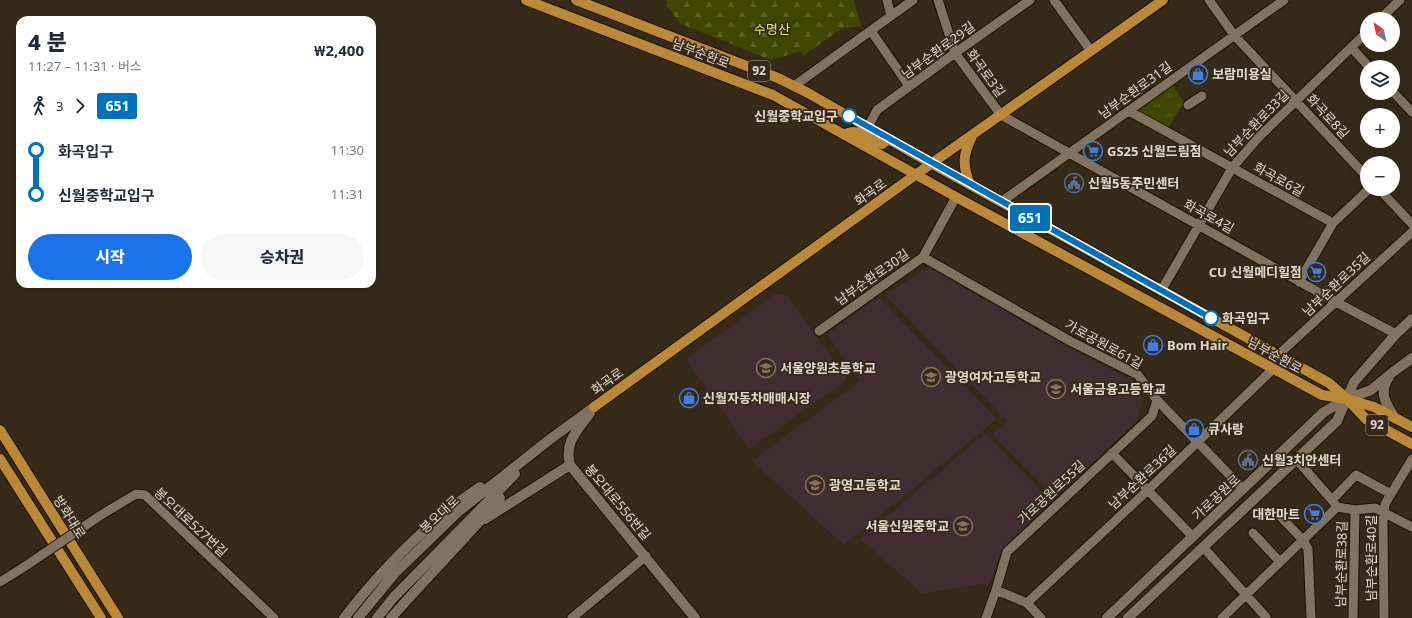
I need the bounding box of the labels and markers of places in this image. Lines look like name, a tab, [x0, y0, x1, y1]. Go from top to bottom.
shop icon: 보람미용실	[1187, 63, 1209, 85]
place label: 보람미용실	[1212, 65, 1272, 83]
place label: 신월중학교입구	[754, 107, 838, 125]
marker: 신월중학교입구	[841, 108, 857, 124]
supermarket icon: GS25 신월드림점	[1082, 140, 1104, 162]
place label: GS25 신월드림점	[1107, 142, 1202, 160]
public building icon: 신월5동주민센터	[1063, 172, 1085, 194]
place label: 신월5동주민센터	[1088, 174, 1179, 192]
supermarket icon: CU 신월메디힐점	[1305, 261, 1327, 283]
place label: CU 신월메디힐점	[1209, 263, 1302, 281]
place label: 화곡입구	[1222, 309, 1270, 327]
marker: 화곡입구	[1203, 310, 1219, 326]
shop icon: Bom Hair	[1142, 334, 1164, 356]
place label: Bom Hair	[1167, 336, 1227, 354]
school or university icon: 서울양원초등학교	[755, 357, 777, 379]
place label: 서울양원초등학교	[780, 359, 876, 377]
school or university icon: 광영여자고등학교	[920, 366, 942, 388]
place label: 광영여자고등학교	[945, 368, 1041, 386]
school or university icon: 서울금융고등학교	[1045, 378, 1067, 400]
place label: 서울금융고등학교	[1070, 380, 1166, 398]
shop icon: 신월자동차매매시장	[678, 387, 700, 409]
place label: 신월자동차매매시장	[703, 389, 811, 407]
shop icon: 큐사랑	[1183, 418, 1205, 440]
place label: 큐사랑	[1208, 420, 1244, 438]
public building icon: 신월3치안센터	[1237, 449, 1259, 471]
place label: 신월3치안센터	[1262, 451, 1341, 469]
school or university icon: 광영고등학교	[804, 474, 826, 496]
place label: 광영고등학교	[829, 476, 901, 494]
supermarket icon: 대한마트	[1303, 503, 1325, 525]
place label: 대한마트	[1252, 505, 1300, 523]
school or university icon: 서울신원중학교	[952, 515, 974, 537]
place label: 서울신원중학교	[865, 517, 949, 535]

